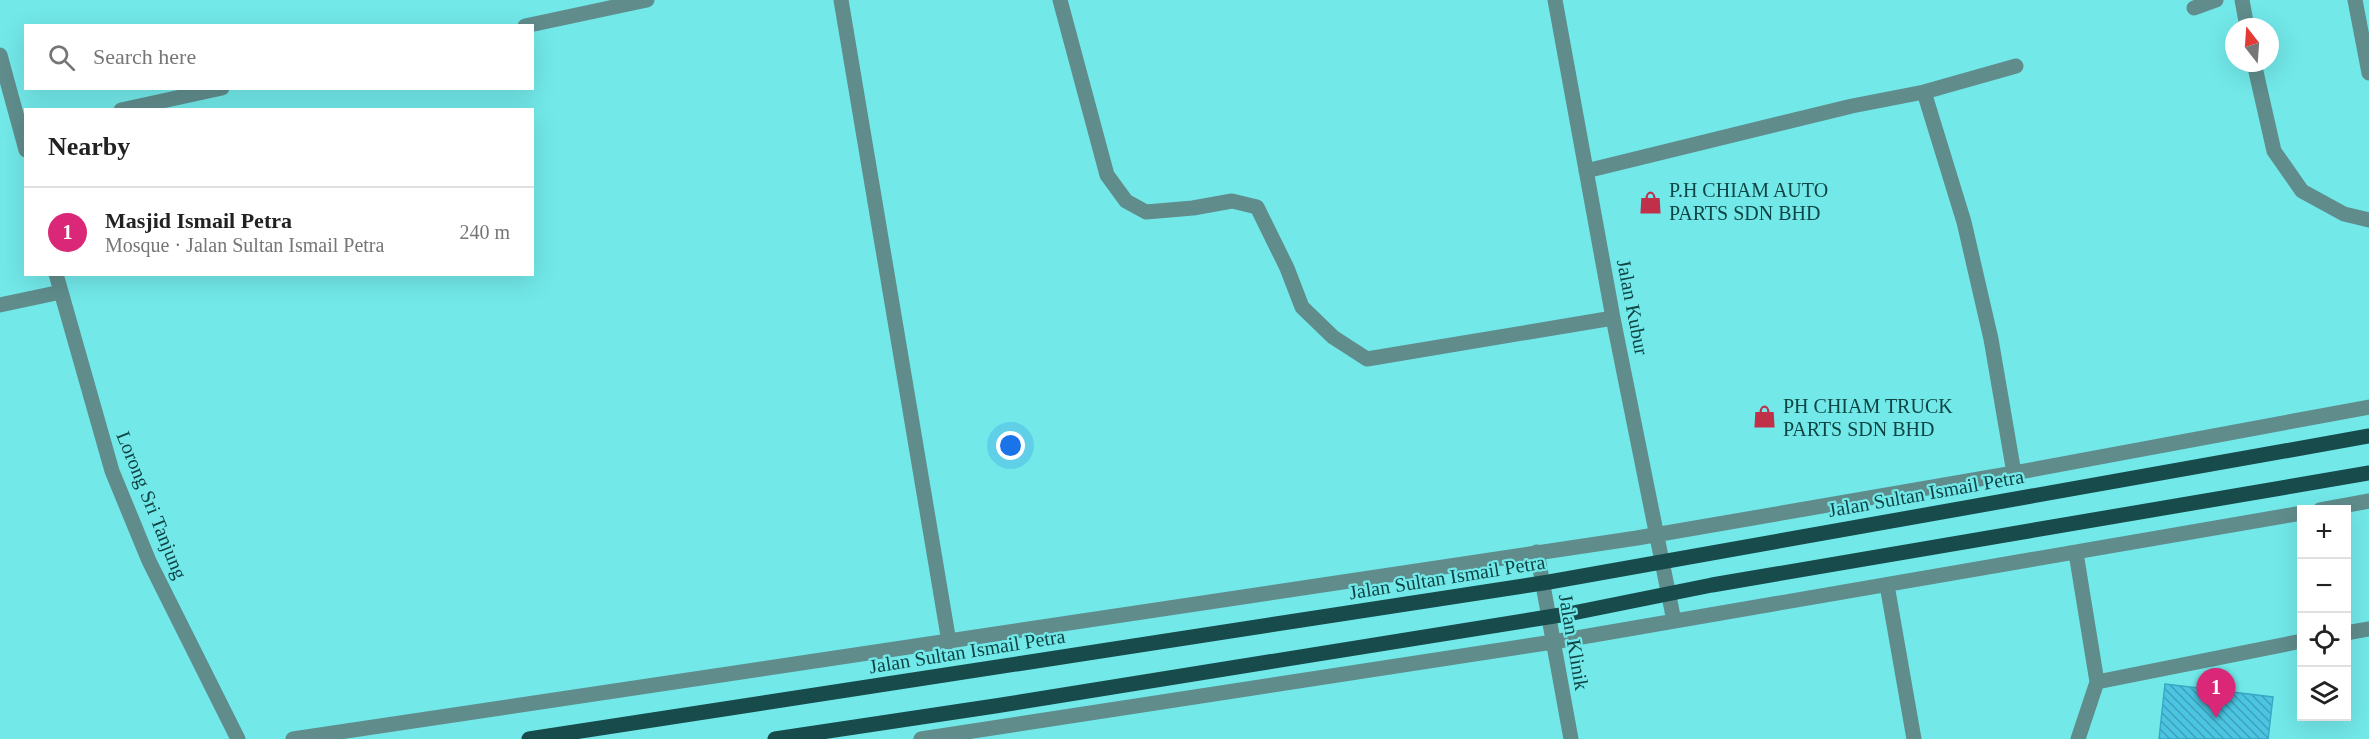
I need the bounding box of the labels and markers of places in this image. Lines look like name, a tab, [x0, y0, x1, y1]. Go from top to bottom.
place label: P.H CHIAM AUTO PARTS SDN BHD	[1669, 179, 1828, 224]
shop icon: P.H CHIAM AUTO PARTS SDN BHD	[1638, 189, 1664, 215]
place label: PH CHIAM TRUCK PARTS SDN BHD	[1783, 395, 1953, 440]
shop icon: PH CHIAM TRUCK PARTS SDN BHD	[1752, 404, 1778, 430]
pin: 1	[2196, 668, 2236, 718]

